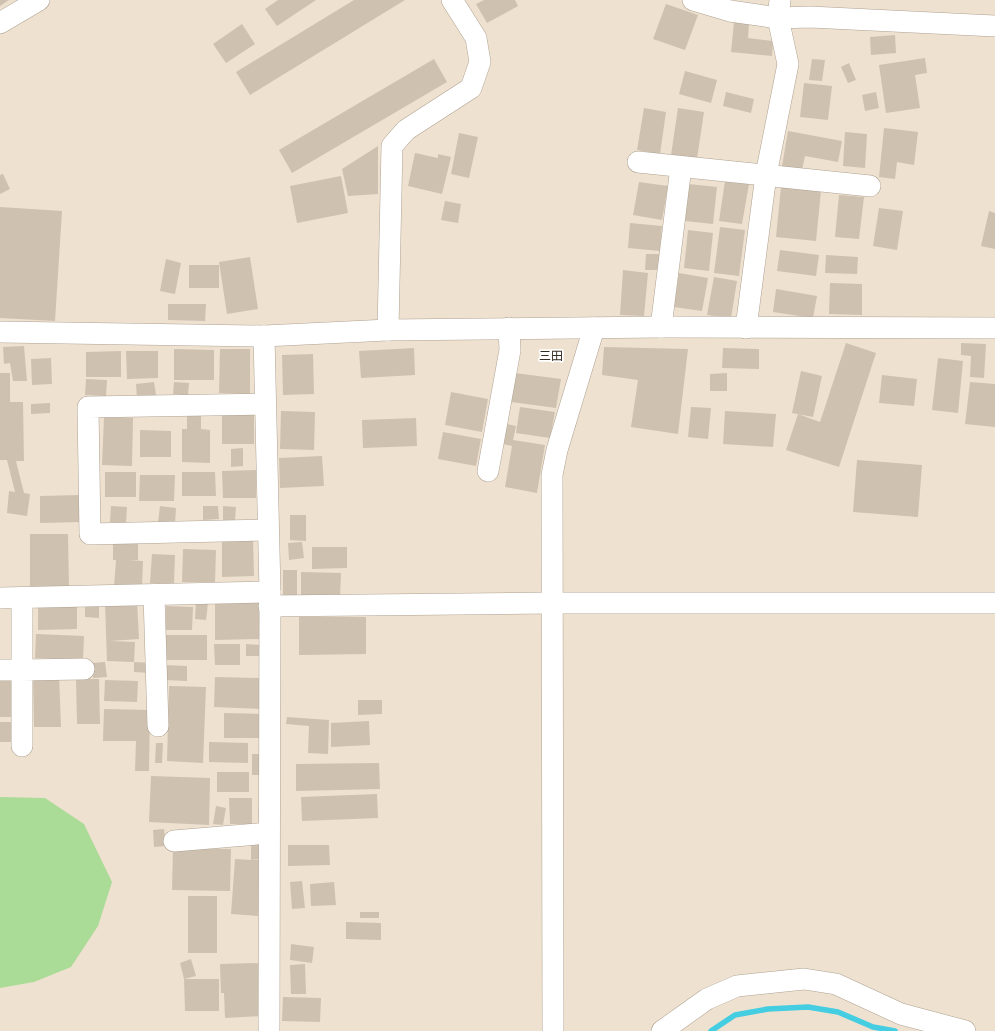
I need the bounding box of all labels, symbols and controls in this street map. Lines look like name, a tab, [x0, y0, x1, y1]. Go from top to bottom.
district label: 三田	[539, 347, 563, 365]

